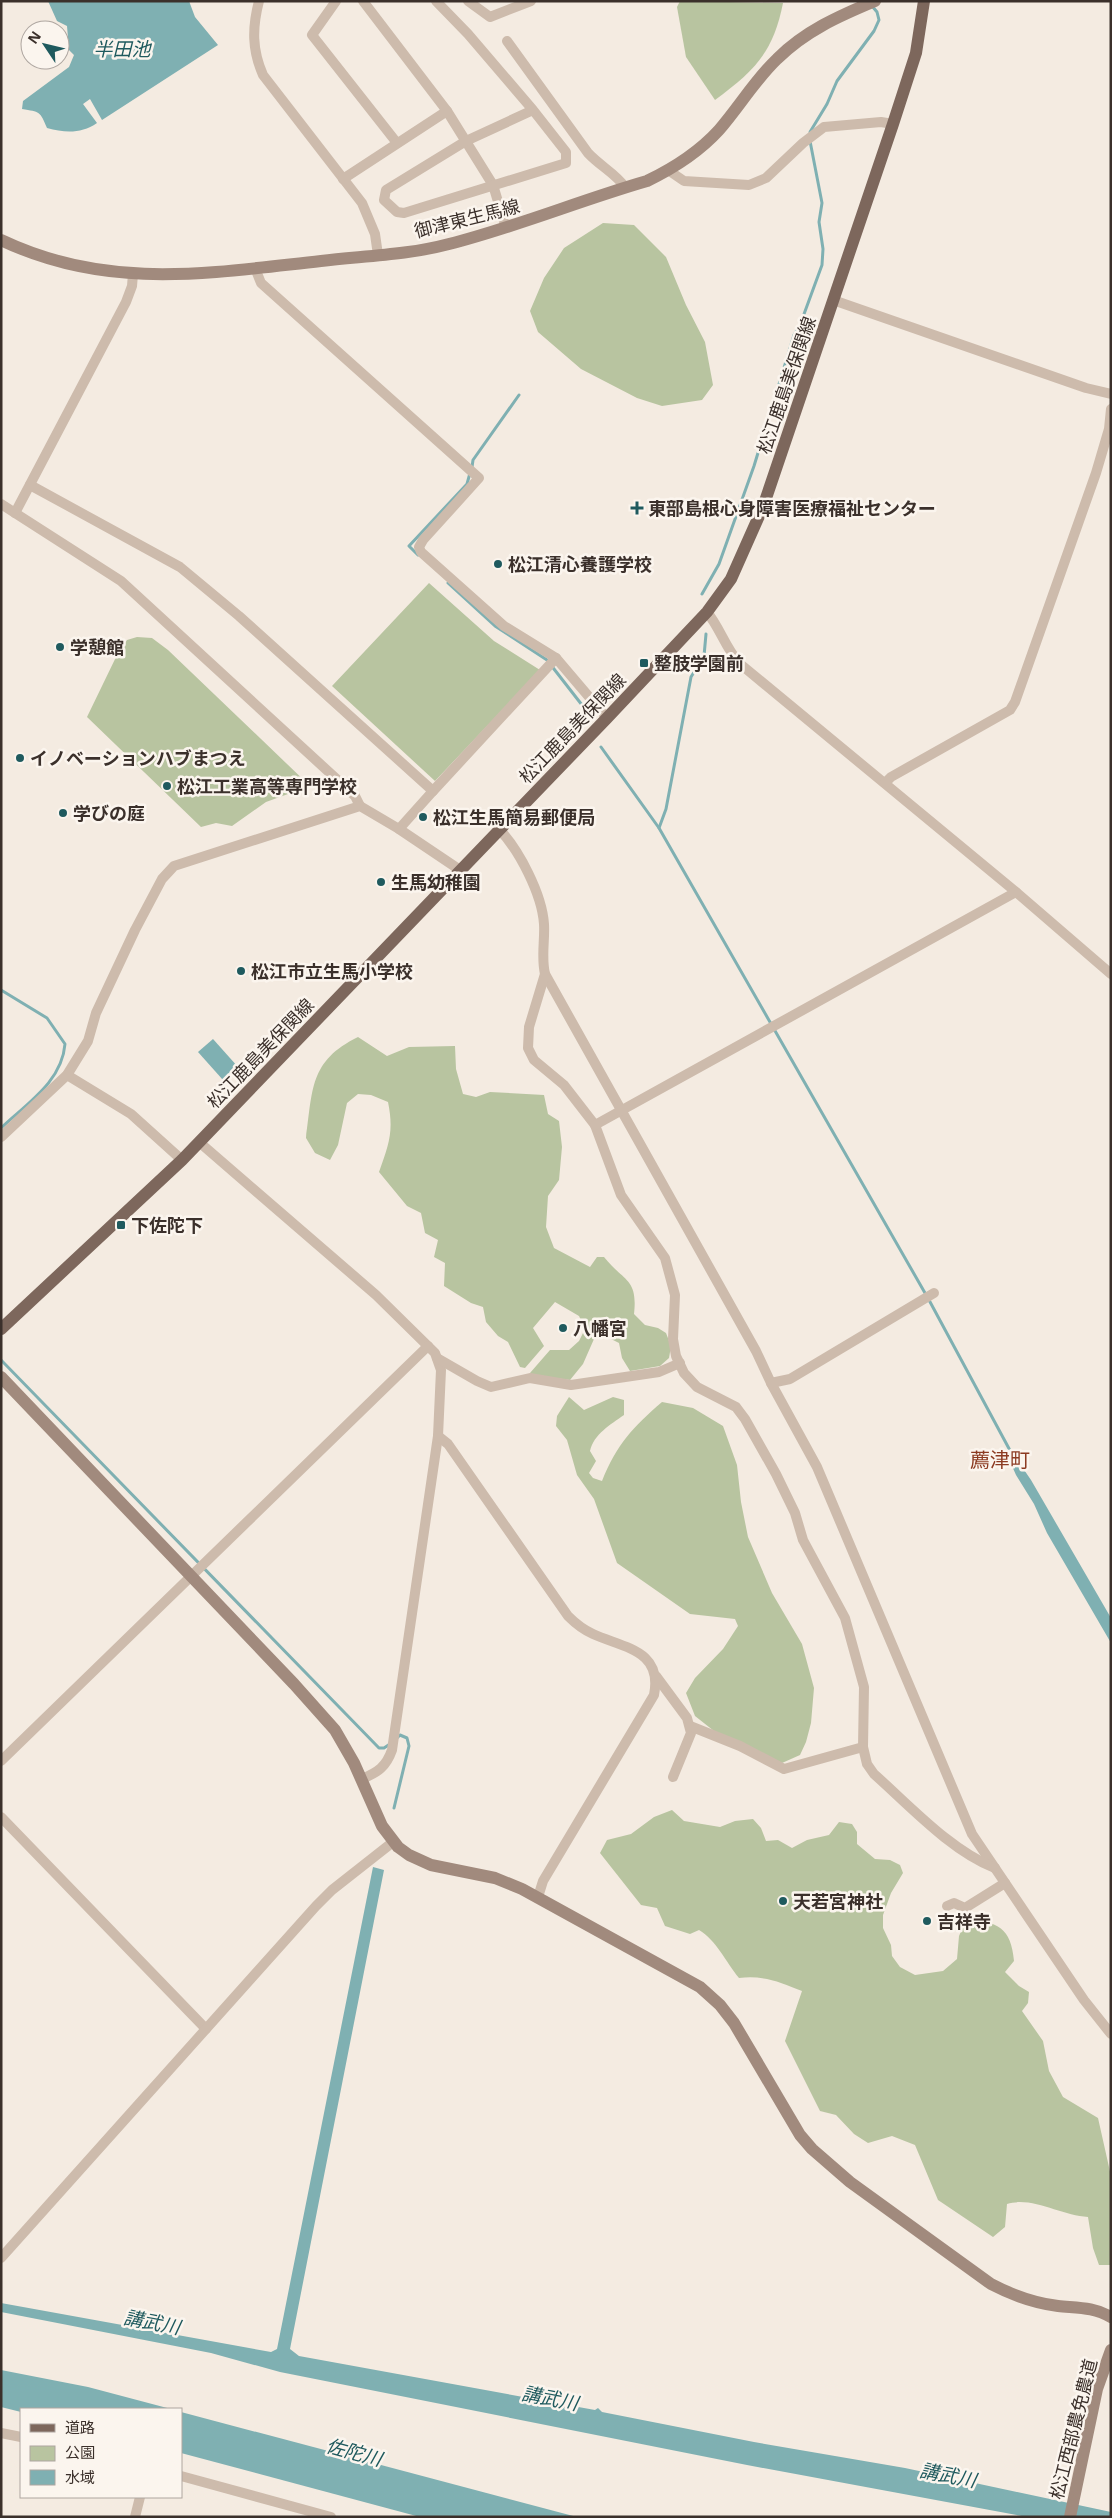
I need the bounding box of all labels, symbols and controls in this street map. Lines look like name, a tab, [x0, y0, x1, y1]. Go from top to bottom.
north arrow	[20, 20, 70, 70]
text: N	[23, 27, 45, 47]
water label: 半田池	[93, 36, 152, 62]
street label: 御津東生馬線	[412, 193, 522, 243]
street label: 松江鹿島美保関線	[751, 313, 821, 457]
place label: 東部島根心身障害医療福祉センター	[648, 496, 936, 520]
marker: 東部島根心身障害医療福祉センター	[630, 501, 644, 515]
place label: 松江清心養護学校	[508, 552, 652, 576]
marker: 松江清心養護学校	[492, 558, 504, 570]
place label: 学憩館	[70, 635, 124, 659]
marker: 学憩館	[54, 641, 66, 653]
place label: 整肢学園前	[654, 651, 744, 675]
marker: 整肢学園前	[638, 657, 650, 669]
street label: 松江鹿島美保関線	[513, 668, 631, 788]
place label: イノベーションハブまつえ	[30, 746, 246, 770]
marker: イノベーションハブまつえ	[14, 752, 26, 764]
place label: 松江工業高等専門学校	[177, 774, 357, 798]
marker: 松江工業高等専門学校	[161, 780, 173, 792]
place label: 学びの庭	[73, 801, 145, 825]
place label: 松江生馬簡易郵便局	[433, 805, 595, 829]
marker: 学びの庭	[57, 807, 69, 819]
marker: 松江生馬簡易郵便局	[417, 811, 429, 823]
place label: 生馬幼稚園	[391, 870, 481, 894]
marker: 生馬幼稚園	[375, 876, 387, 888]
place label: 松江市立生馬小学校	[251, 959, 413, 983]
marker: 松江市立生馬小学校	[235, 965, 247, 977]
street label: 松江鹿島美保関線	[201, 993, 319, 1113]
place label: 下佐陀下	[131, 1213, 203, 1237]
marker: 下佐陀下	[115, 1219, 127, 1231]
place label: 八幡宮	[573, 1316, 627, 1340]
marker: 八幡宮	[557, 1322, 569, 1334]
district label: 薦津町	[970, 1446, 1030, 1473]
place label: 天若宮神社	[793, 1889, 883, 1913]
marker: 天若宮神社	[777, 1895, 789, 1907]
place label: 吉祥寺	[937, 1909, 991, 1933]
marker: 吉祥寺	[921, 1915, 933, 1927]
water label: 講武川	[122, 2304, 184, 2341]
street label: 松江西部農免農道	[1044, 2356, 1102, 2502]
water label: 講武川	[520, 2380, 582, 2417]
legend	[20, 2408, 182, 2498]
text: 道路	[65, 2417, 95, 2437]
water label: 佐陀川	[323, 2432, 387, 2472]
text: 公園	[65, 2442, 95, 2462]
water label: 講武川	[918, 2457, 980, 2494]
text: 水域	[65, 2467, 95, 2487]

